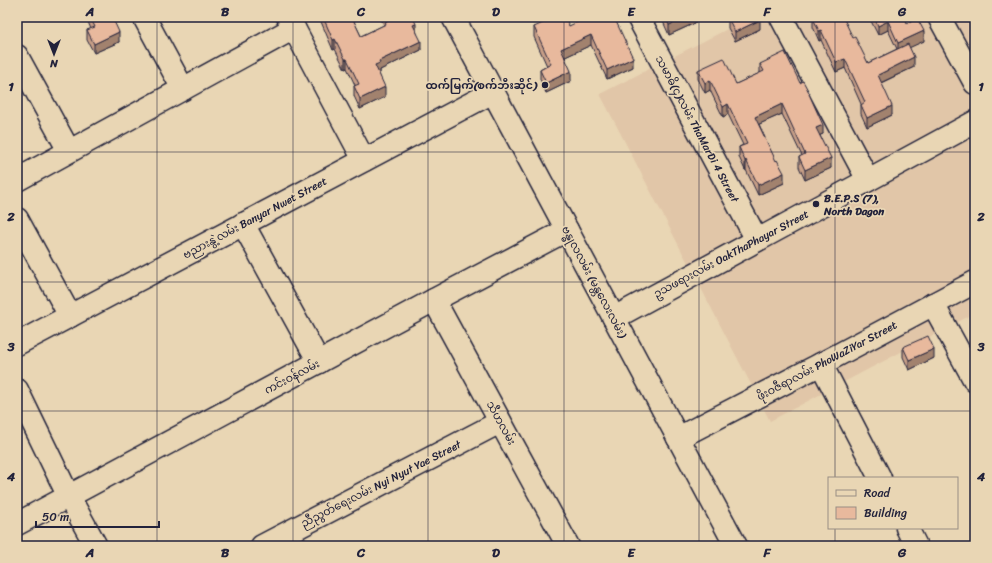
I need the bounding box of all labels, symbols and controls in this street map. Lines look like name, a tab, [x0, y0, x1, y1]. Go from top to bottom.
text: A	[85, 0, 94, 23]
text: B	[221, 0, 230, 23]
text: C	[356, 0, 366, 23]
text: D	[492, 0, 500, 23]
text: E	[627, 0, 636, 23]
text: F	[762, 0, 771, 23]
text: G	[897, 0, 907, 23]
north arrow	[34, 34, 74, 74]
street label: သမာဓိ(၄)လမ်း ThaMarDi 4 Street	[650, 52, 744, 207]
text: N	[50, 54, 59, 73]
text: 1	[8, 75, 14, 98]
text: 1	[978, 75, 984, 98]
place label: ထက်မြက်(စက်ဘီးဆိုင်)	[425, 76, 538, 95]
marker: ထက်မြက်(စက်ဘီးဆိုင်)	[540, 80, 550, 90]
street label: ဗညားနွဲ့လမ်း Banyar Nwet Street	[179, 172, 331, 264]
place label: B.E.P.S (7), North Dagon	[823, 189, 884, 221]
marker: B.E.P.S (7), North Dagon	[811, 199, 821, 209]
text: 2	[6, 205, 15, 228]
street label: ဥသဖရားလမ်း OakThaPhayar Street	[650, 205, 812, 303]
text: 2	[976, 205, 985, 228]
street label: ဗန္ဓုလလမ်း (မန္တလေးလမ်း)	[556, 222, 632, 343]
street label: ဖိုးဝဇီရာလမ်း PhoWaZiYar Street	[753, 316, 901, 406]
text: 3	[6, 335, 15, 358]
text: 3	[976, 335, 985, 358]
street label: ကင်းဝန်လမ်း	[261, 354, 323, 400]
street label: သီဟလမ်း	[481, 397, 521, 449]
street label: ညီညွတ်ရေးလမ်း Nyi Nyut Yae Street	[297, 435, 465, 533]
text: 4	[6, 465, 16, 488]
text: 4	[976, 465, 986, 488]
legend	[828, 477, 958, 529]
text: Road	[864, 482, 891, 504]
text: Building	[864, 502, 907, 524]
scale bar	[36, 503, 159, 529]
text: 50 m	[42, 506, 69, 528]
text: A	[85, 541, 94, 563]
text: B	[221, 541, 230, 563]
text: C	[356, 541, 366, 563]
text: D	[492, 541, 500, 563]
text: E	[627, 541, 636, 563]
text: F	[762, 541, 771, 563]
text: G	[897, 541, 907, 563]

